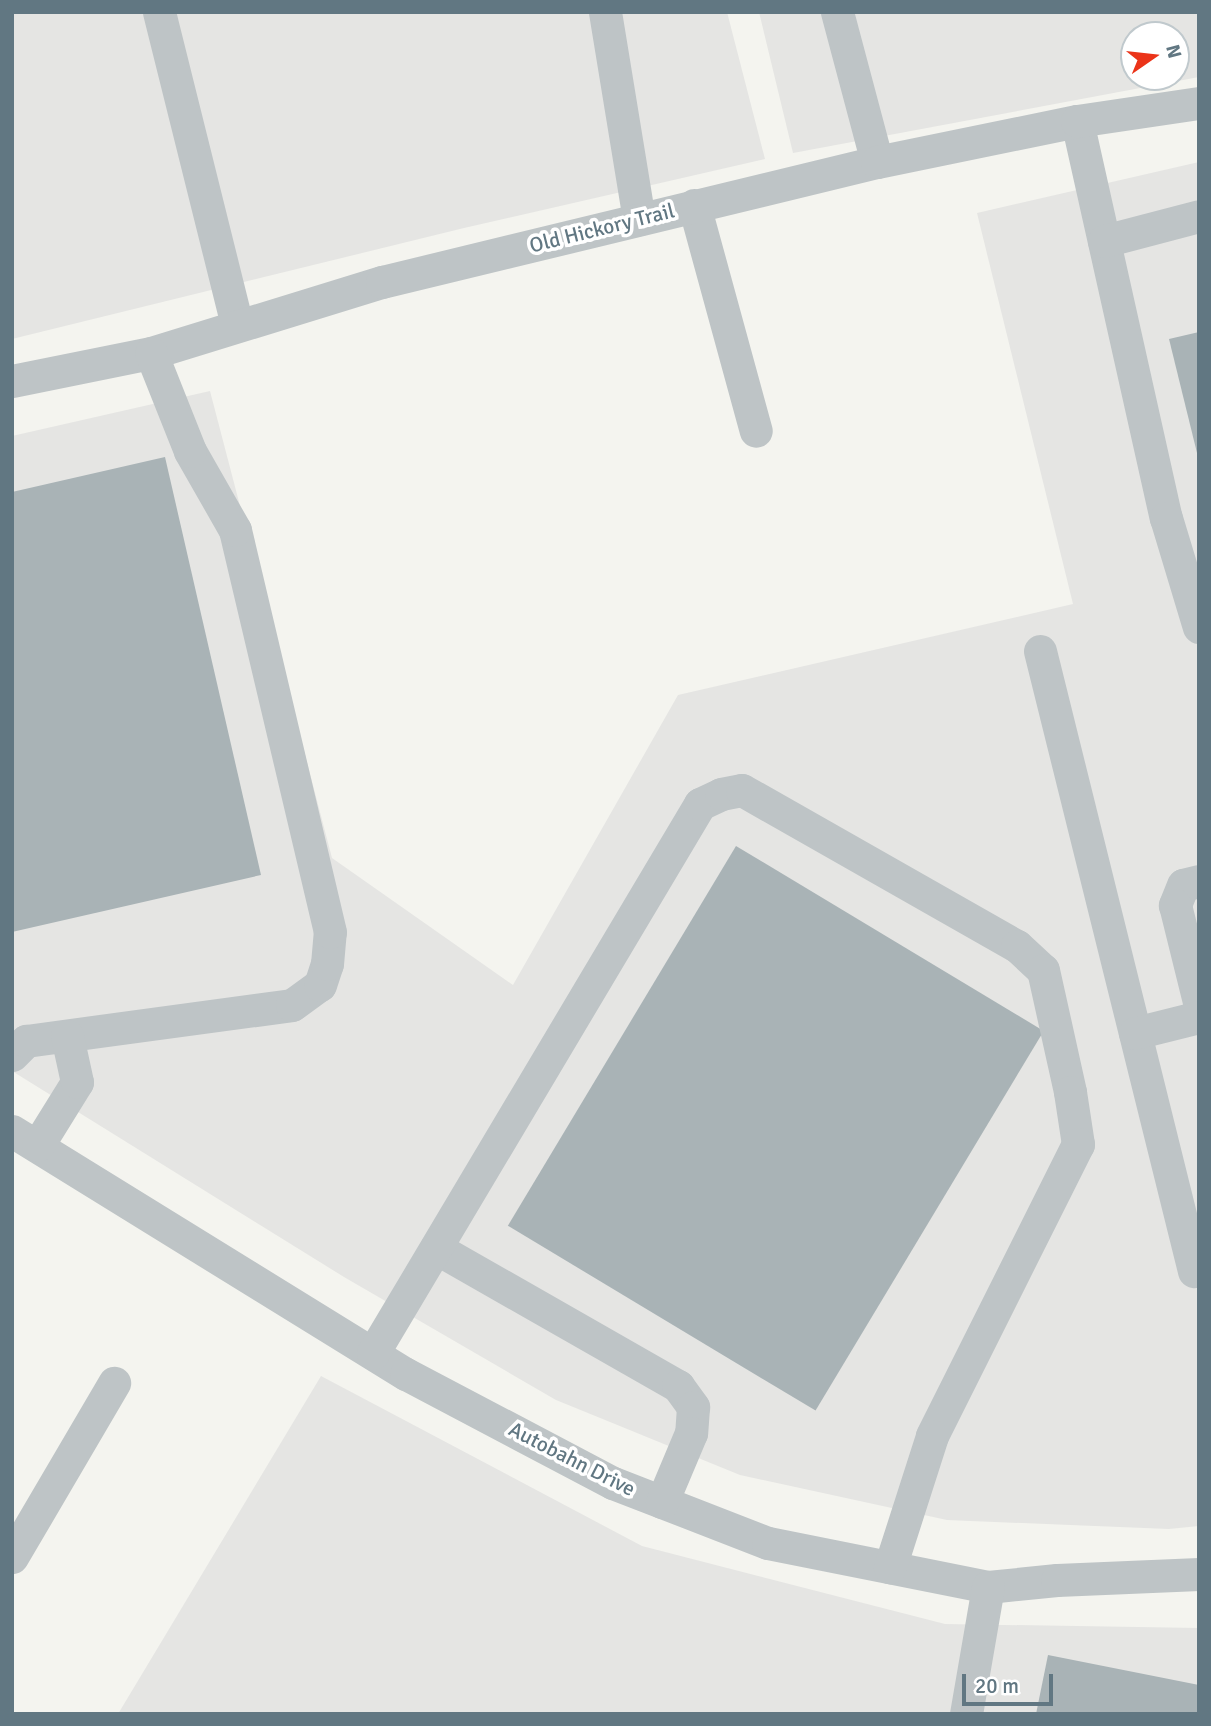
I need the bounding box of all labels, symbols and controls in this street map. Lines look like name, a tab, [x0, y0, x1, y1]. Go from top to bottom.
north arrow	[1120, 21, 1190, 91]
text: N	[1160, 42, 1187, 61]
street label: Old Hickory Trail	[527, 198, 677, 258]
street label: Autobahn Drive	[505, 1416, 639, 1502]
scale bar	[966, 1660, 1057, 1704]
text: 20 m	[975, 1673, 1019, 1699]

